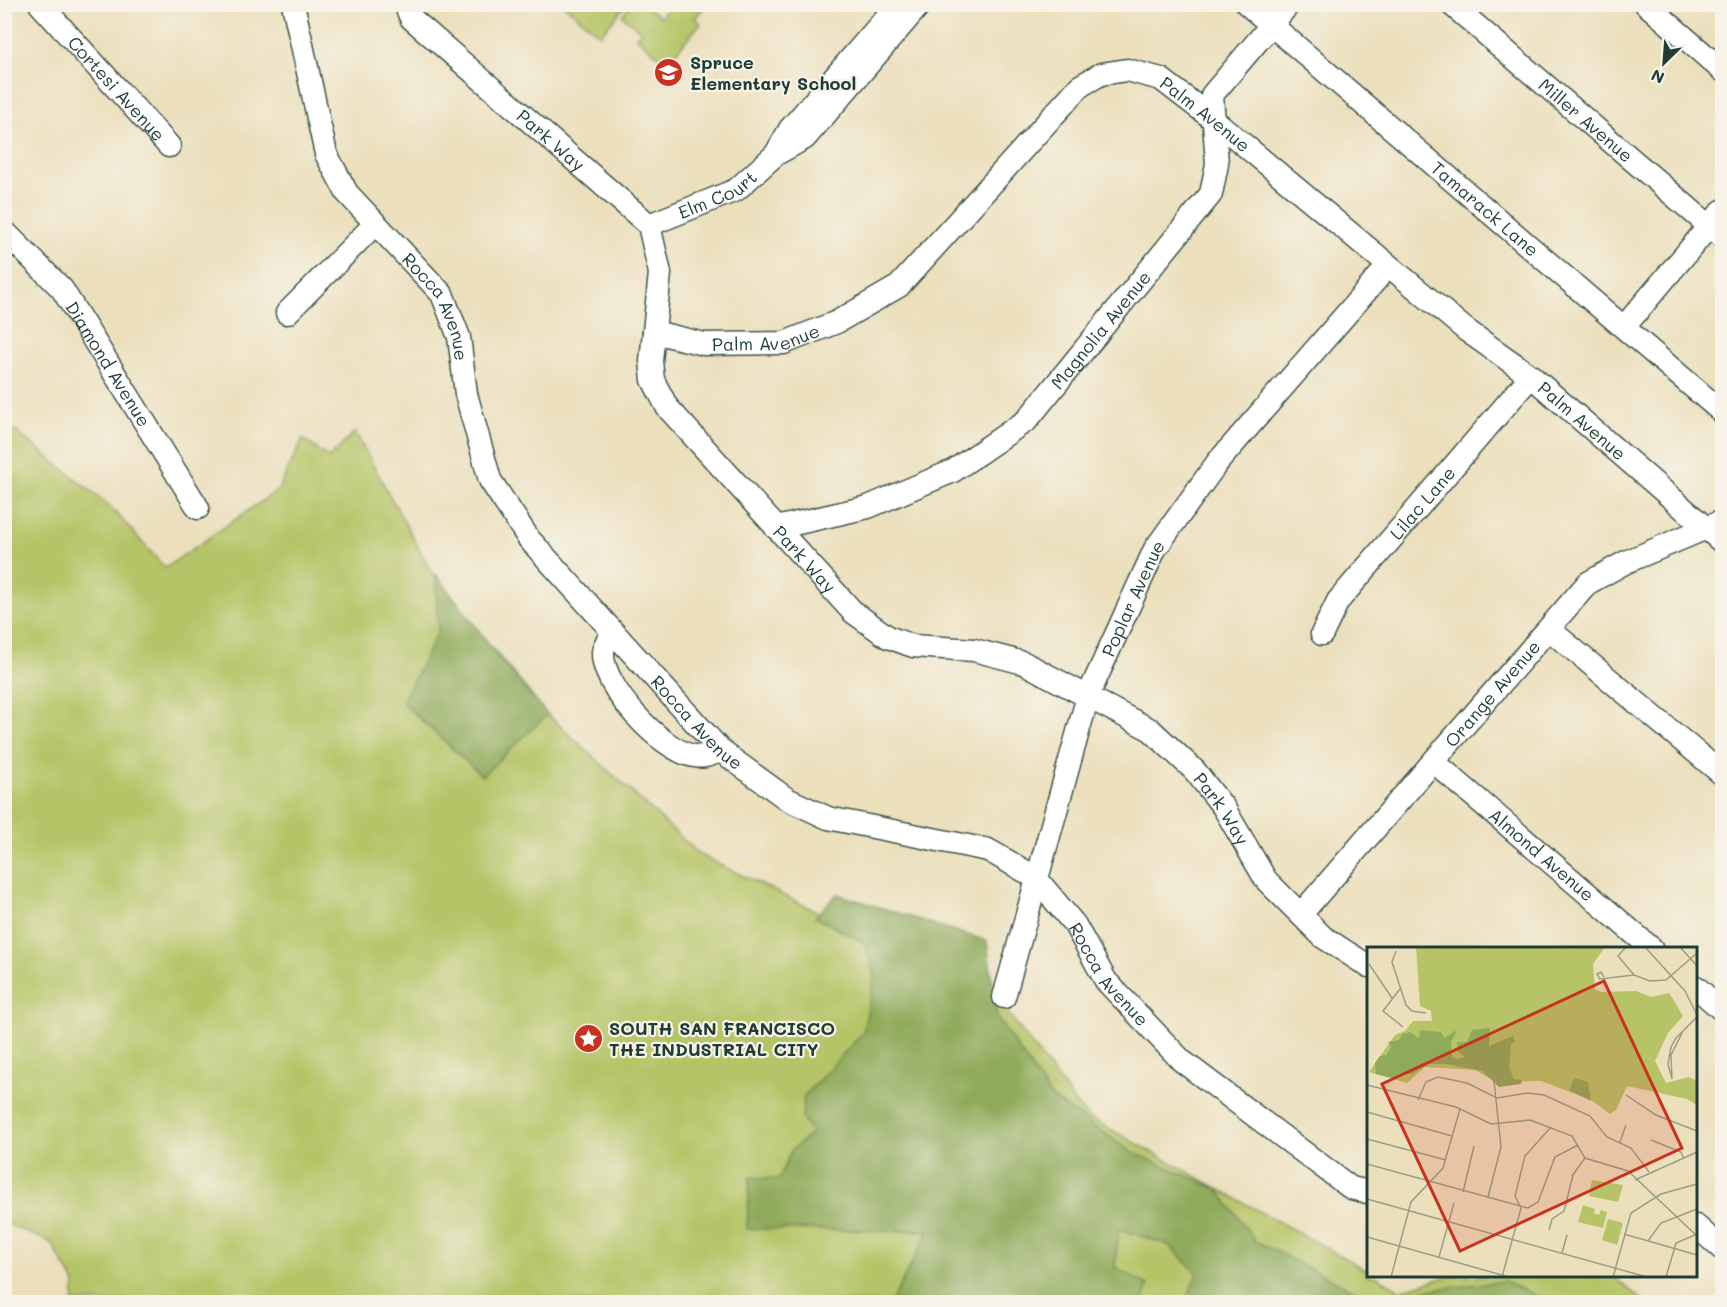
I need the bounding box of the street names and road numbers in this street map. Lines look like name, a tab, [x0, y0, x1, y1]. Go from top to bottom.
street label: Cortesi Avenue	[63, 31, 171, 146]
street label: Palm Avenue	[1155, 71, 1256, 157]
street label: Miller Avenue	[1534, 73, 1638, 167]
street label: Park Way	[512, 104, 590, 176]
street label: Tamarack Lane	[1426, 156, 1544, 262]
street label: Elm Court	[675, 165, 762, 224]
street label: Rocca Avenue	[397, 247, 474, 362]
street label: Magnolia Avenue	[1045, 265, 1156, 394]
street label: Diamond Avenue	[60, 296, 157, 431]
street label: Palm Avenue	[712, 318, 823, 356]
street label: Palm Avenue	[1533, 376, 1631, 465]
street label: Lilac Lane	[1384, 461, 1460, 544]
street label: Park Way	[768, 520, 842, 598]
street label: Poplar Avenue	[1096, 535, 1170, 660]
street label: Orange Avenue	[1439, 635, 1545, 752]
street label: Rocca Avenue	[646, 670, 748, 775]
street label: Park Way	[1188, 767, 1255, 849]
street label: Almond Avenue	[1484, 802, 1600, 906]
street label: Rocca Avenue	[1064, 918, 1154, 1031]

